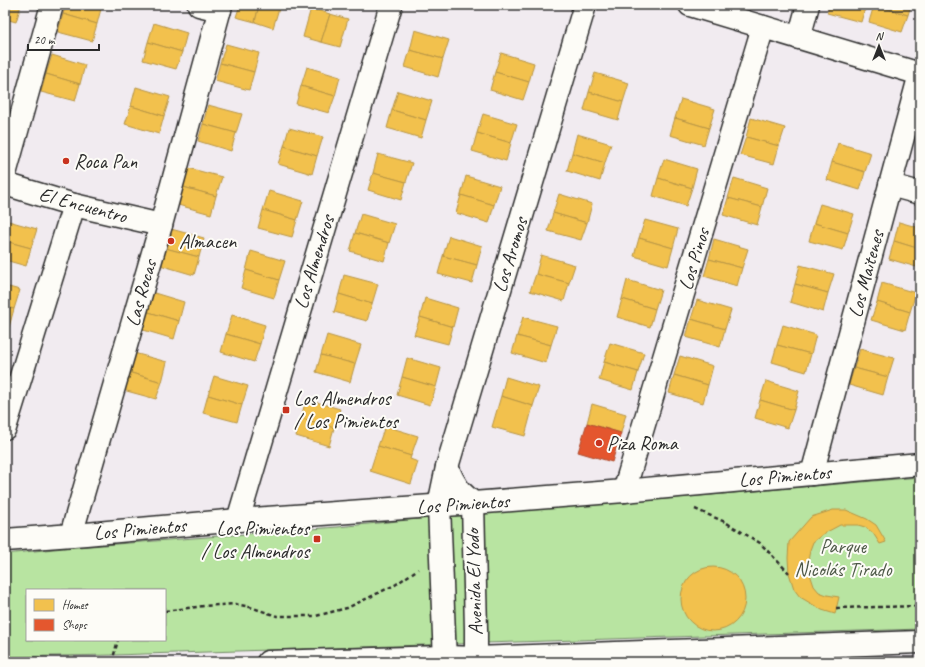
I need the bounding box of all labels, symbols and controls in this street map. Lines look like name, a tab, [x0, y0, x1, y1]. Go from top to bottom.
scale bar	[28, 26, 99, 52]
north arrow	[859, 26, 899, 66]
text: N	[876, 29, 885, 43]
text: 20 m	[34, 32, 56, 48]
place label: Roca Pan	[74, 149, 138, 174]
marker: Roca Pan	[61, 156, 71, 166]
street label: El Encuentro	[36, 181, 131, 229]
street label: Los Almendros	[288, 210, 341, 312]
street label: Los Aromos	[487, 213, 534, 295]
street label: Los Pinos	[673, 223, 716, 293]
street label: Los Maitenes	[842, 226, 890, 320]
place label: Almacen	[179, 229, 237, 254]
marker: Almacen	[166, 236, 176, 246]
street label: Las Rocas	[120, 255, 163, 329]
place label: Los Almendros / Los Pimientos	[294, 386, 400, 434]
marker: Los Almendros / Los Pimientos	[281, 405, 291, 415]
place label: Piza Roma	[607, 431, 679, 456]
marker: Piza Roma	[594, 438, 604, 448]
street label: Los Pimientos	[738, 459, 834, 492]
street label: Los Pimientos	[416, 488, 512, 520]
street label: Los Pimientos	[93, 512, 189, 545]
place label: Los Pimientos / Los Almendros	[201, 516, 311, 564]
street label: Avenida El Yodo	[460, 526, 488, 636]
marker: Los Pimientos / Los Almendros	[312, 534, 322, 544]
park label: Parque Nicolás Tirado	[794, 534, 892, 582]
legend	[26, 589, 166, 641]
text: Homes	[62, 597, 89, 613]
text: Shops	[62, 617, 87, 633]

